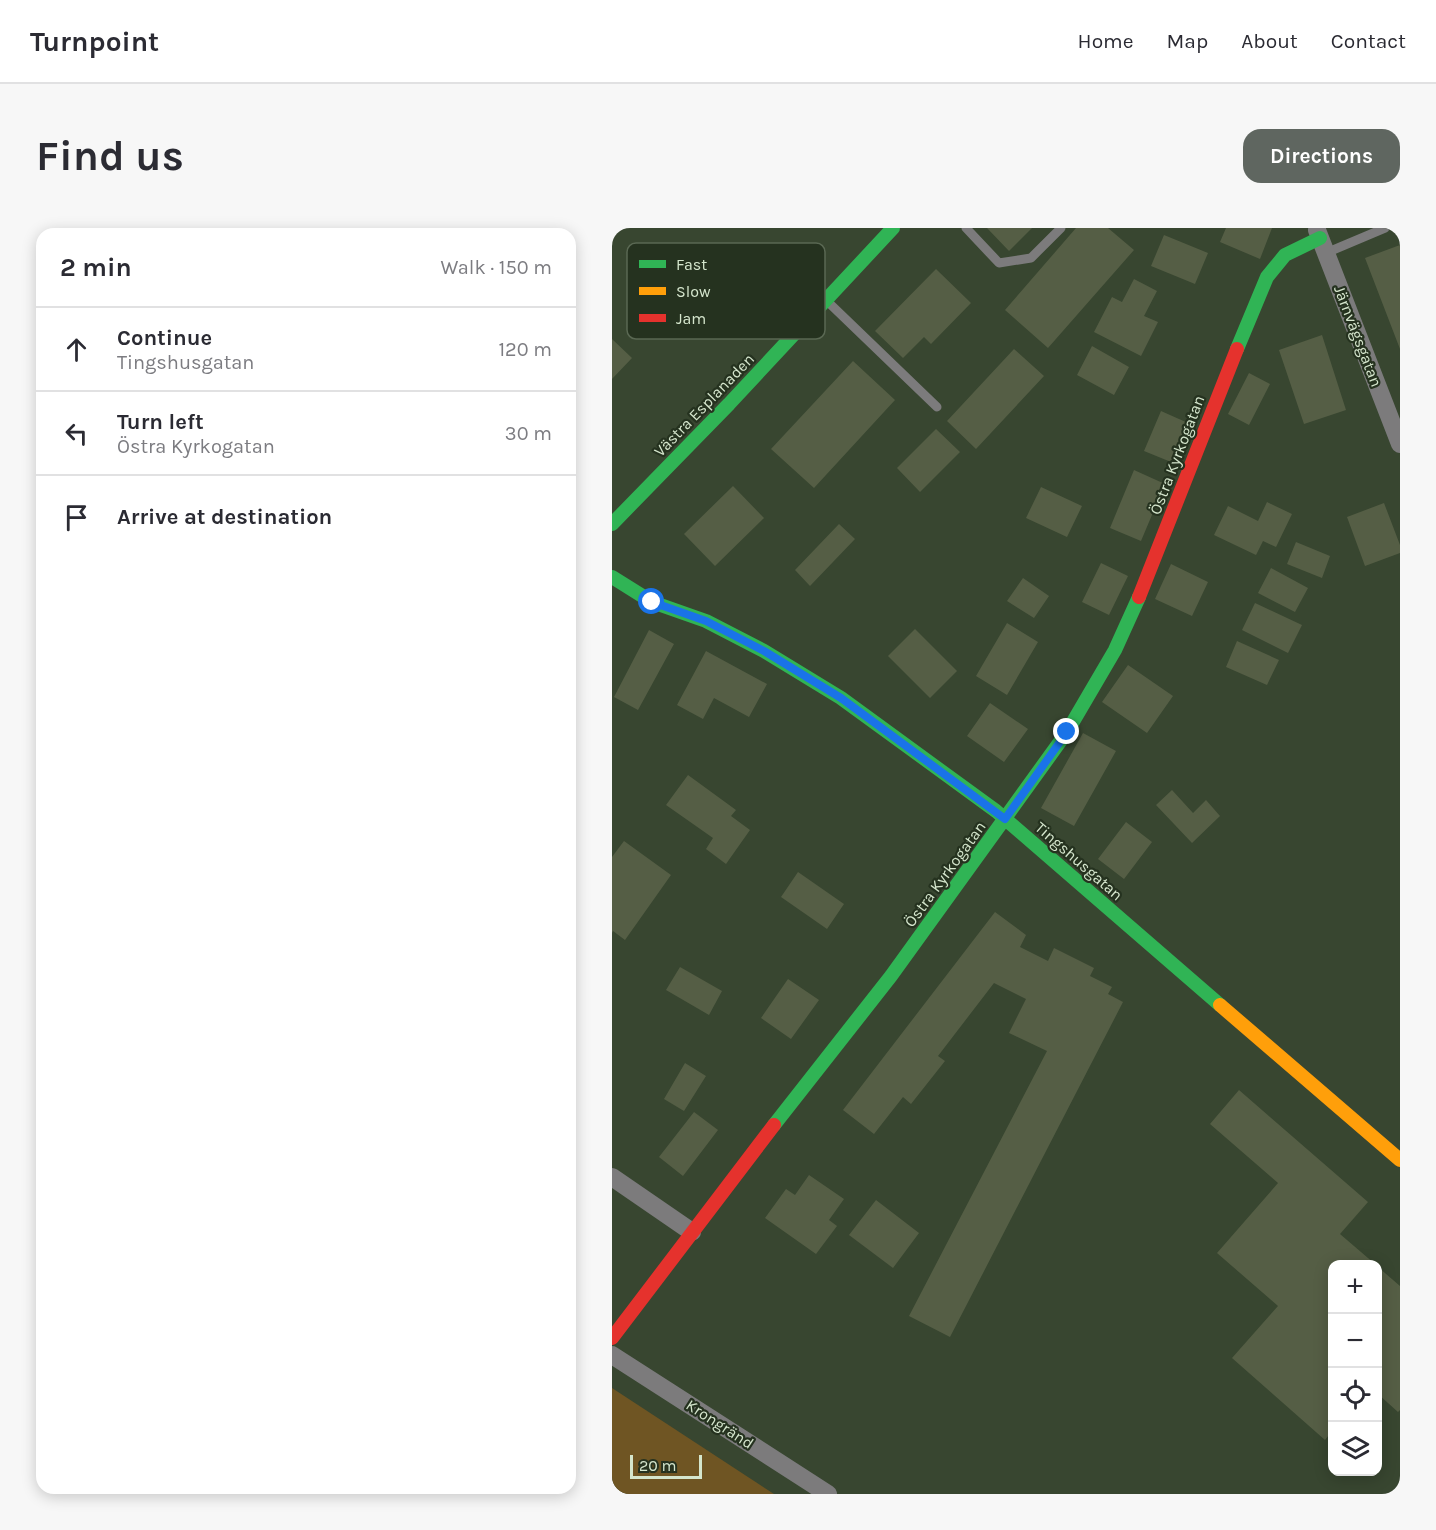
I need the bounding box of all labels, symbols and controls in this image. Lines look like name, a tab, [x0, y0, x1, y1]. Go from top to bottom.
text: Turnpoint	[30, 25, 159, 58]
text: Home	[1078, 29, 1134, 53]
text: Map	[1167, 29, 1208, 53]
text: About	[1241, 29, 1298, 53]
text: Contact	[1331, 29, 1406, 53]
button: Directions	[1243, 129, 1400, 183]
text: Find us	[36, 131, 184, 181]
legend	[627, 243, 825, 339]
text: 2 min	[60, 252, 132, 283]
text: Fast	[676, 255, 707, 274]
text: Walk · 150 m	[441, 256, 552, 279]
text: Slow	[676, 282, 711, 301]
street label: Järnvägsgatan	[1330, 283, 1386, 389]
text: Jam	[676, 309, 706, 328]
text: Continue	[117, 325, 212, 351]
icon: ahead	[60, 333, 93, 366]
text: 120 m	[498, 338, 552, 361]
street label: Västra Esplanaden	[650, 349, 758, 461]
text: Tingshusgatan	[117, 351, 254, 374]
street label: Östra Kyrkogatan	[1146, 393, 1208, 517]
text: Turn left	[117, 409, 204, 435]
icon: left	[60, 417, 93, 450]
text: 30 m	[505, 422, 552, 445]
text: Östra Kyrkogatan	[117, 435, 275, 458]
icon: arrive	[60, 501, 93, 534]
text: Arrive at destination	[117, 504, 332, 530]
route start	[638, 588, 664, 614]
route end	[1053, 718, 1079, 744]
street label: Östra Kyrkogatan	[900, 817, 990, 931]
street label: Tingshusgatan	[1031, 818, 1127, 904]
map controls	[1328, 1260, 1382, 1476]
button: +	[1328, 1260, 1382, 1314]
button: −	[1328, 1314, 1382, 1368]
button: locate	[1328, 1368, 1382, 1422]
street label: Krongränd	[683, 1395, 757, 1453]
button: layers	[1328, 1422, 1382, 1476]
scale bar	[630, 1452, 702, 1480]
text: 20 m	[639, 1456, 677, 1475]

